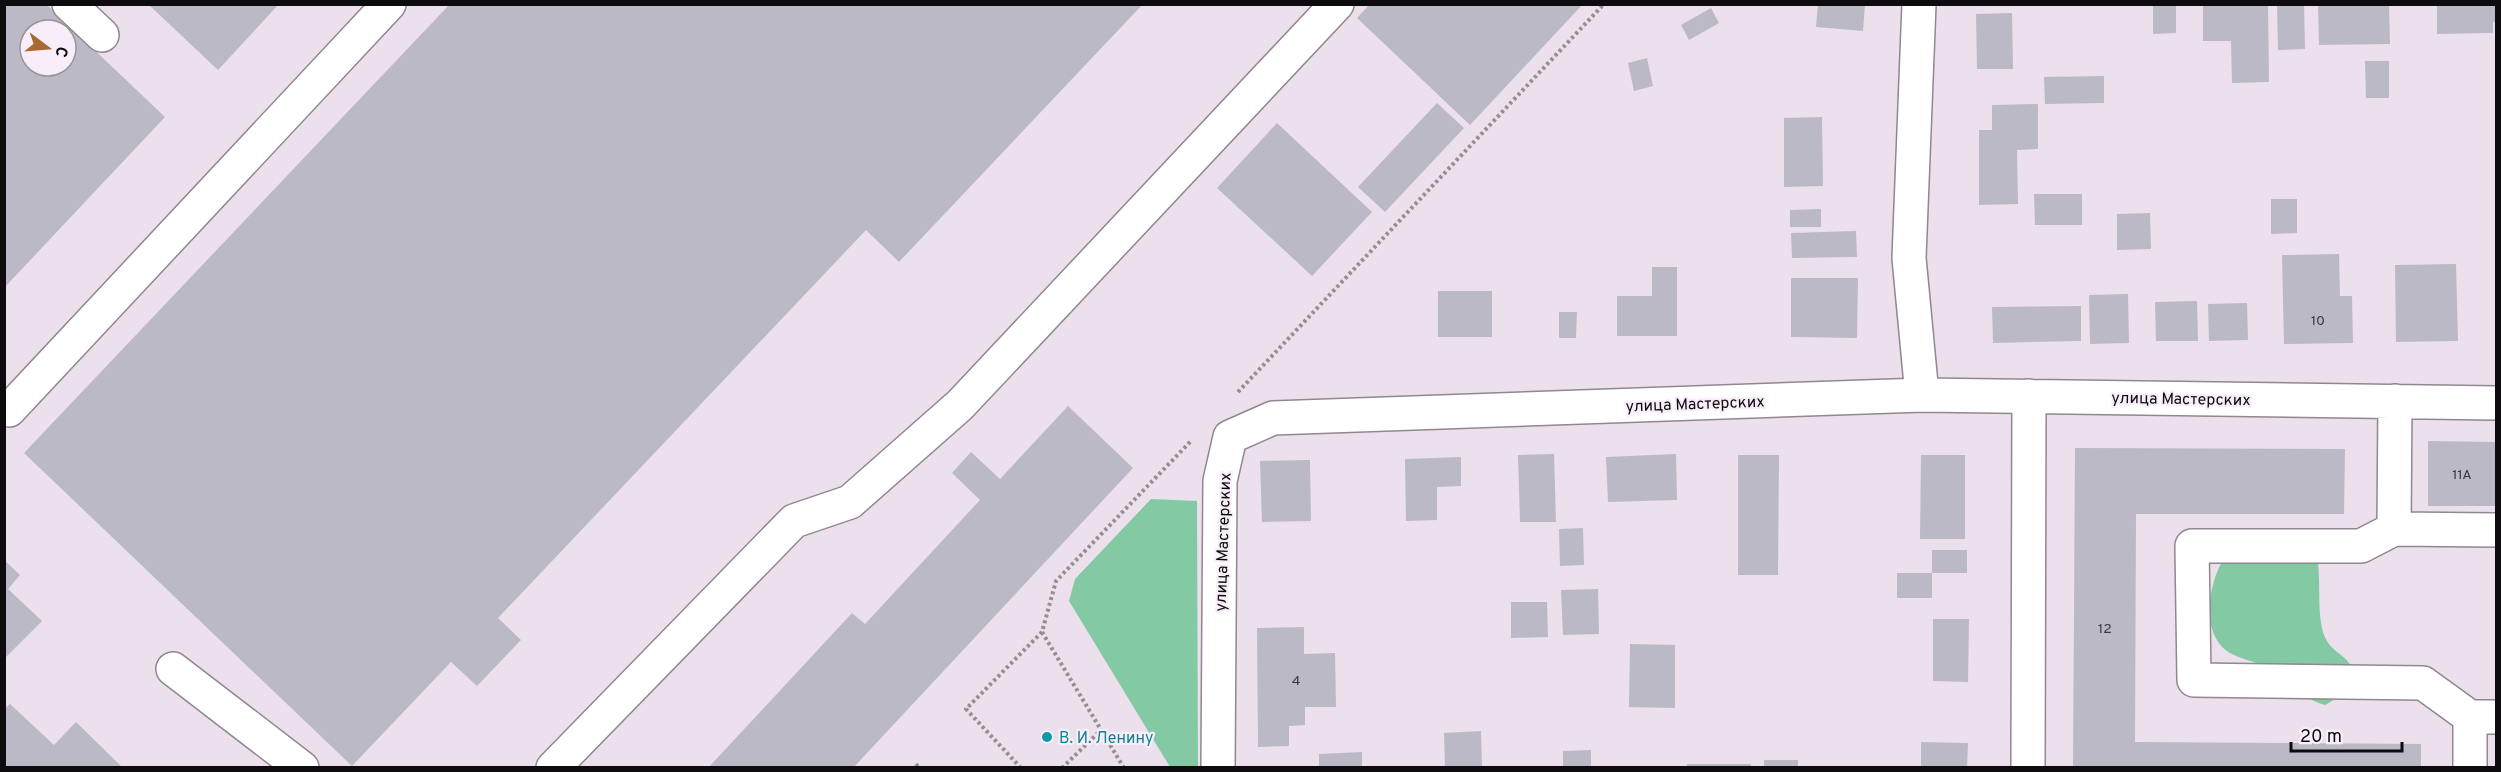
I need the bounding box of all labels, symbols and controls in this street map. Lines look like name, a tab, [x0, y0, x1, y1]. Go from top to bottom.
north arrow	[18, 18, 78, 78]
text: С	[49, 44, 72, 59]
house number: 10	[2311, 313, 2325, 330]
street label: улица Мастерских	[2111, 389, 2251, 411]
street label: улица Мастерских	[1625, 393, 1765, 417]
house number: 11А	[2452, 467, 2472, 484]
street label: улица Мастерских	[1212, 472, 1236, 612]
house number: 12	[2098, 621, 2112, 638]
house number: 4	[1292, 673, 1300, 690]
scale bar	[2291, 715, 2402, 753]
text: 20 m	[2300, 726, 2342, 749]
place label: В. И. Ленину	[1059, 729, 1154, 749]
marker: В. И. Ленину	[1040, 730, 1054, 744]

